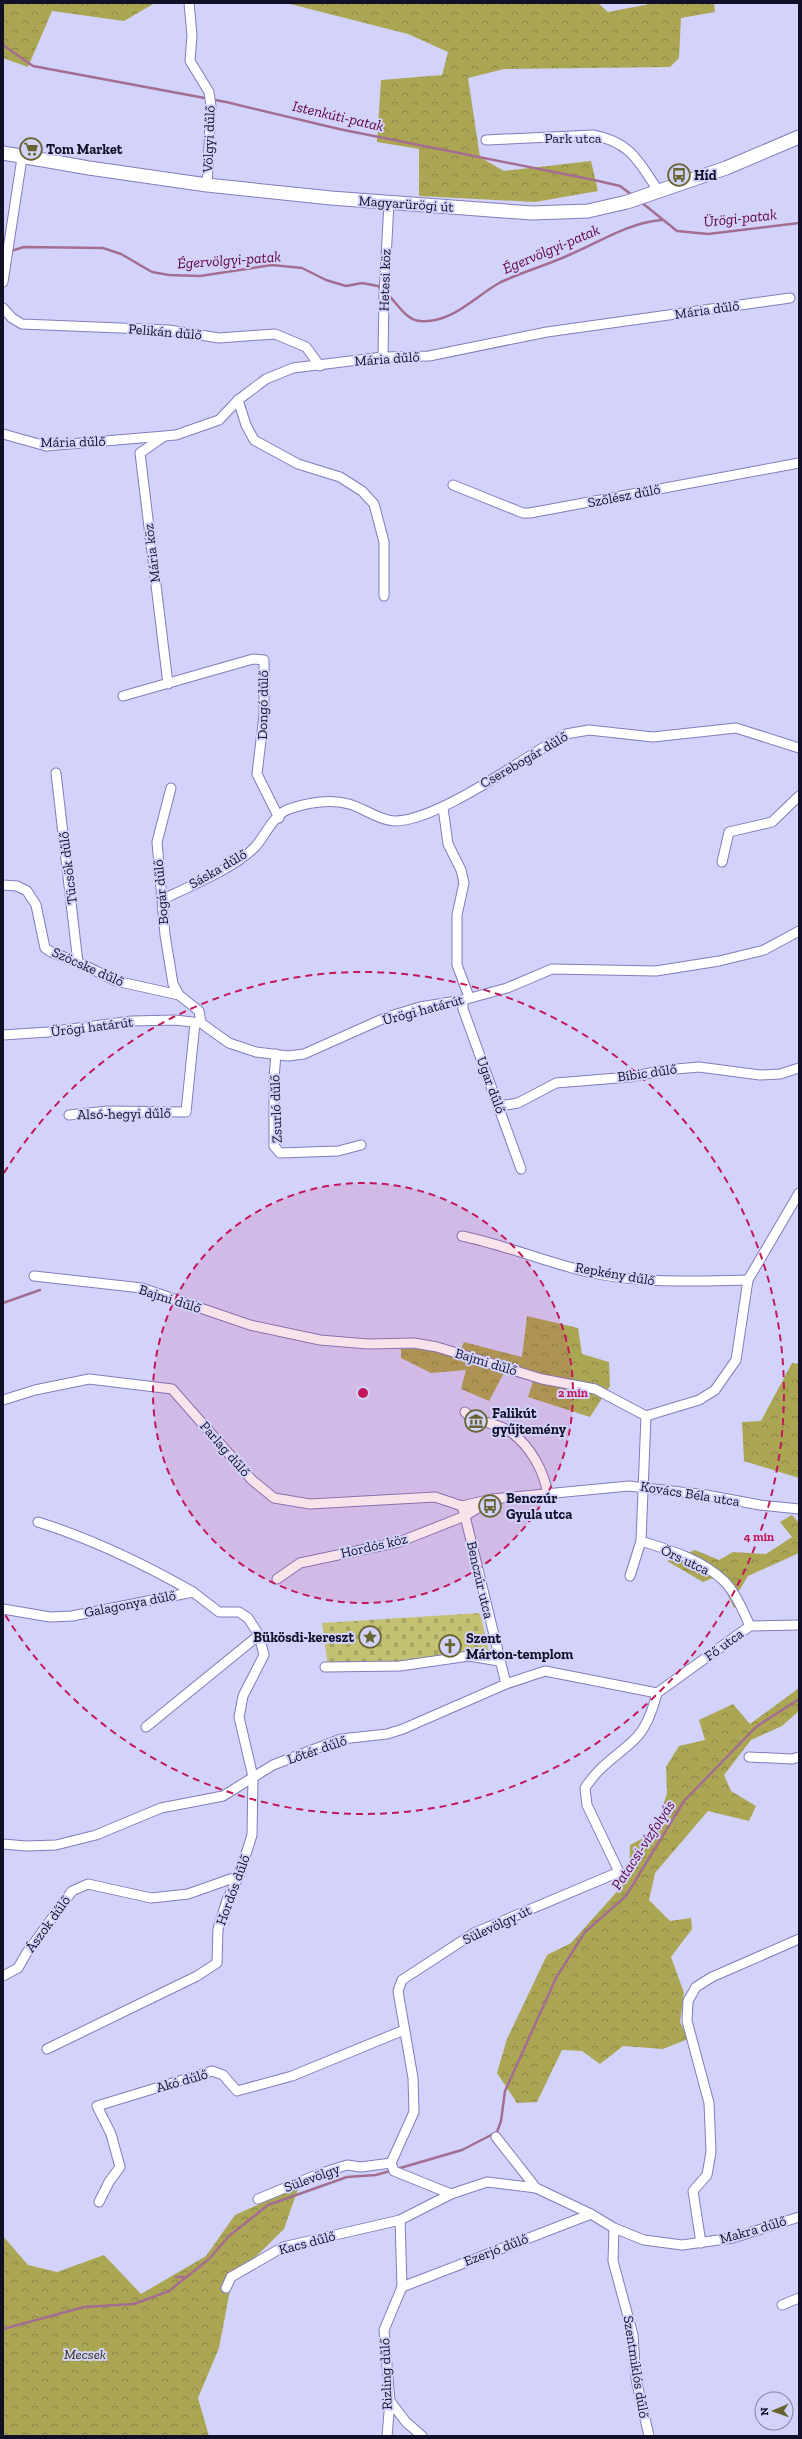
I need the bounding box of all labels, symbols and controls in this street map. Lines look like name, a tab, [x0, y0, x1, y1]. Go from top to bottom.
water label: Istenkúti-patak	[291, 97, 386, 135]
street label: Völgyi dűlő	[199, 105, 219, 174]
street label: Park utca	[544, 130, 602, 147]
supermarket icon: Tom Market	[18, 136, 44, 162]
place label: Tom Market	[46, 141, 123, 158]
bus stop icon: Híd	[666, 162, 692, 188]
place label: Híd	[694, 167, 717, 184]
street label: Magyarürögi út	[358, 192, 455, 216]
water label: Ürögi-patak	[703, 205, 778, 231]
water label: Égervölgyi-patak	[500, 220, 603, 278]
water label: Égervölgyi-patak	[177, 247, 282, 273]
street label: Hetesi köz	[375, 248, 395, 312]
street label: Mária dűlő	[674, 297, 740, 323]
street label: Pelikán dűlő	[128, 320, 202, 344]
street label: Mária dűlő	[354, 348, 420, 370]
street label: Mária dűlő	[40, 433, 106, 451]
street label: Szőlész dűlő	[586, 481, 662, 511]
street label: Mária köz	[140, 522, 164, 584]
street label: Dongó dűlő	[254, 670, 272, 740]
street label: Cserebogár dűlő	[477, 728, 571, 792]
street label: Tücsök dűlő	[55, 831, 81, 905]
street label: Sáska dűlő	[186, 846, 250, 892]
street label: Bogár dűlő	[150, 859, 172, 925]
street label: Szöcske dűlő	[49, 944, 127, 990]
street label: Ürögi határút	[381, 991, 466, 1029]
street label: Ürögi határút	[50, 1013, 135, 1040]
street label: Ugar dűlő	[473, 1054, 509, 1116]
street label: Bíbic dűlő	[616, 1060, 678, 1086]
street label: Zsurló dűlő	[266, 1075, 286, 1143]
street label: Alsó-hegyi dűlő	[77, 1105, 171, 1123]
street label: Repkény dűlő	[574, 1259, 656, 1289]
street label: Bajmi dűlő	[137, 1281, 203, 1317]
street label: Bajmi dűlő	[453, 1344, 519, 1380]
centre of rings	[356, 1386, 370, 1400]
text: 2 min	[558, 1386, 588, 1400]
place label: Falikút gyűjtemény	[492, 1405, 567, 1438]
museum icon: Falikút gyűjtemény	[463, 1408, 489, 1434]
street label: Parlag dűlő	[196, 1418, 254, 1480]
street label: Kovács Béla utca	[639, 1478, 741, 1510]
place label: Benczúr Gyula utca	[506, 1490, 572, 1523]
bus stop icon: Benczúr Gyula utca	[477, 1493, 503, 1519]
street label: Hordós köz	[339, 1530, 410, 1562]
text: 4 min	[744, 1530, 774, 1544]
street label: Benczúr utca	[463, 1540, 497, 1621]
street label: Örs utca	[658, 1541, 712, 1579]
street label: Galagonya dűlő	[83, 1587, 177, 1621]
place icon: Bükösdi-kereszt	[357, 1624, 383, 1650]
street label: Fő utca	[701, 1625, 747, 1665]
place label: Bükösdi-kereszt	[253, 1629, 354, 1646]
place label: Szent Márton-templom	[466, 1630, 574, 1663]
church icon: Szent Márton-templom	[437, 1633, 463, 1659]
street label: Lőtér dűlő	[285, 1732, 349, 1768]
water label: Patacsi-vízfolyás	[607, 1797, 679, 1893]
street label: Hordós dűlő	[212, 1852, 254, 1928]
street label: Ászok dűlő	[22, 1892, 74, 1956]
street label: Sülevölgy út	[460, 1901, 535, 1948]
street label: Akó dűlő	[154, 2066, 210, 2096]
street label: Sülevölgy	[282, 2160, 343, 2196]
street label: Makra dűlő	[718, 2212, 788, 2248]
street label: Kacs dűlő	[277, 2227, 337, 2259]
street label: Ezerjó dűlő	[461, 2230, 531, 2270]
street label: Szentmiklós dűlő	[619, 2314, 653, 2420]
street label: Rizling dűlő	[376, 2338, 396, 2410]
park label: Mecsek	[64, 2346, 106, 2363]
north arrow	[754, 2391, 794, 2431]
text: N	[758, 2406, 771, 2416]

